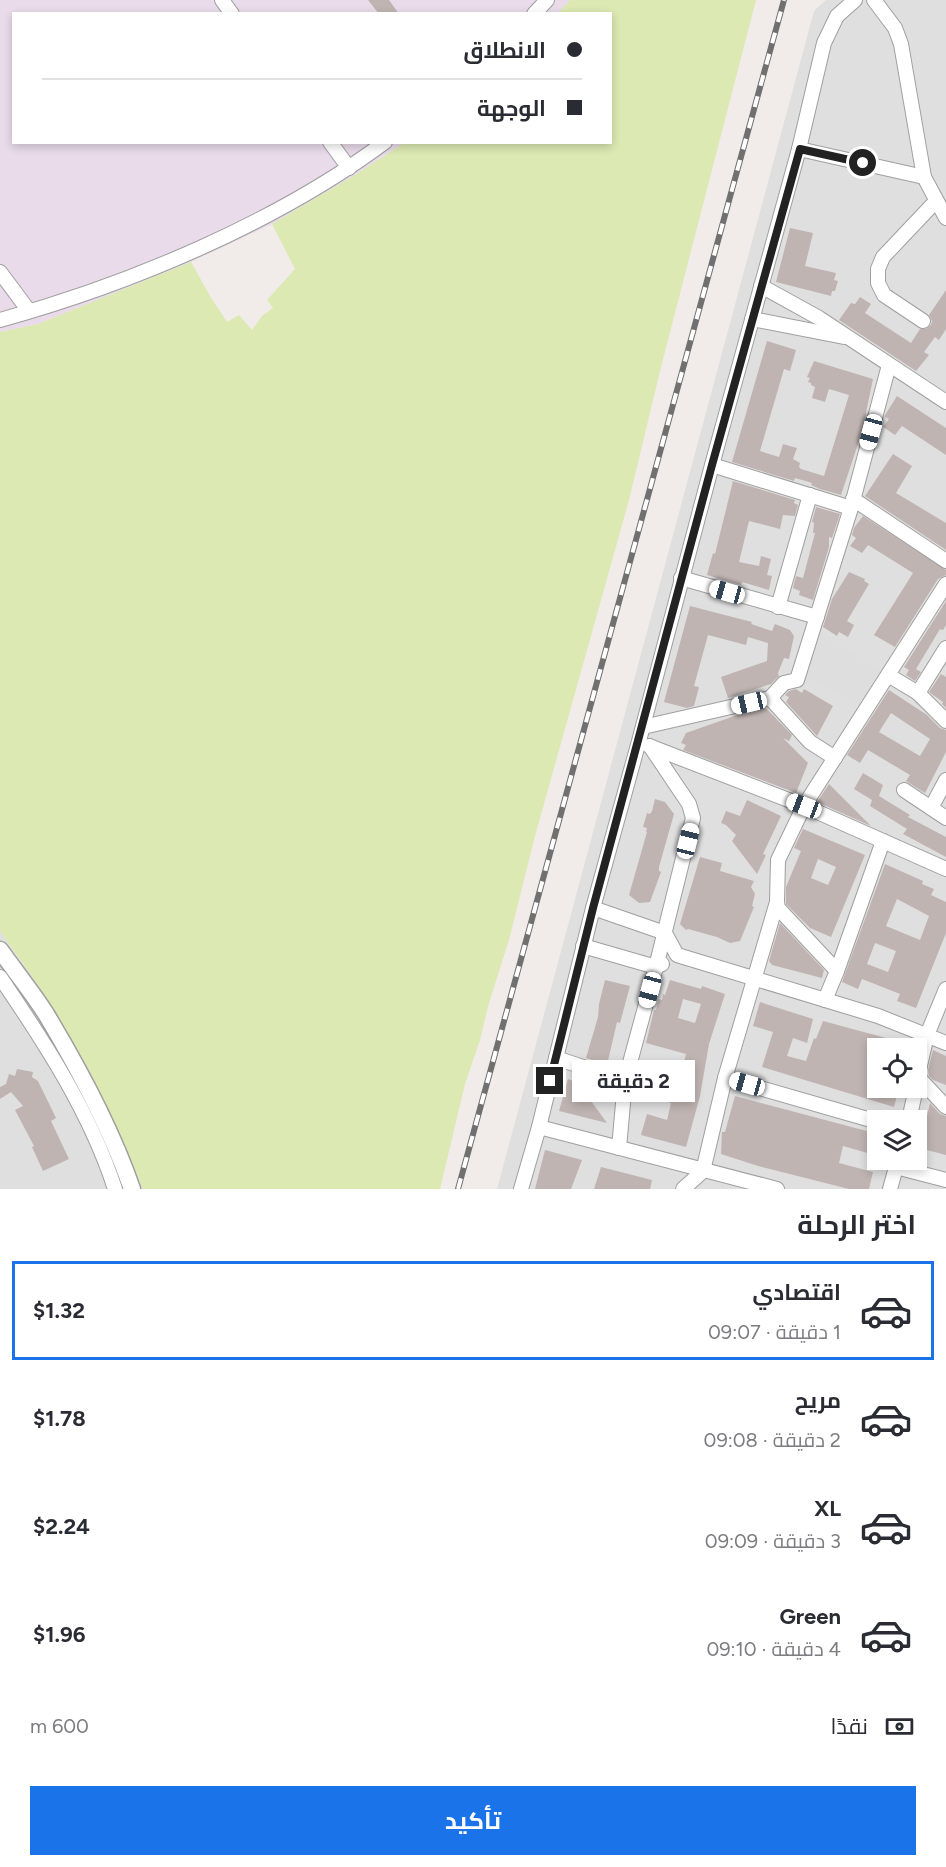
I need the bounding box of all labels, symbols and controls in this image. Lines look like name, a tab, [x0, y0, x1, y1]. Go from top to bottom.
text: الانطلاق	[463, 37, 546, 64]
text: الوجهة	[477, 95, 546, 122]
route start	[849, 149, 876, 176]
car	[858, 412, 884, 452]
car	[707, 578, 747, 606]
car	[729, 690, 769, 716]
car	[784, 791, 824, 821]
car	[675, 821, 701, 861]
car	[637, 970, 663, 1010]
map controls	[867, 1038, 927, 1170]
button: locate	[867, 1038, 927, 1098]
callout: 2 دقيقة	[571, 1060, 694, 1102]
route end	[536, 1067, 563, 1094]
text: 2 دقيقة	[597, 1069, 670, 1093]
car	[727, 1070, 767, 1098]
button: layers	[867, 1110, 927, 1170]
text: اختر الرحلة	[797, 1208, 916, 1241]
text: اقتصادي	[752, 1279, 841, 1306]
icon: car	[859, 1284, 913, 1338]
text: $1.32	[33, 1297, 85, 1324]
text: 1 دقيقة · 09:07	[708, 1320, 841, 1344]
text: مريح	[795, 1387, 841, 1414]
icon: car	[859, 1392, 913, 1446]
text: $1.78	[33, 1405, 86, 1432]
text: 2 دقيقة · 09:08	[704, 1428, 841, 1452]
text: XL	[814, 1495, 841, 1522]
icon: car	[859, 1500, 913, 1554]
text: $2.24	[33, 1513, 90, 1540]
text: 3 دقيقة · 09:09	[705, 1529, 841, 1553]
text: Green	[779, 1603, 841, 1630]
icon: car	[859, 1608, 913, 1662]
text: $1.96	[33, 1621, 85, 1648]
text: 4 دقيقة · 09:10	[706, 1637, 841, 1661]
icon: cash	[883, 1710, 916, 1743]
text: نقدًا	[830, 1713, 868, 1740]
text: 600 m	[30, 1714, 89, 1738]
button: تأكيد	[30, 1786, 916, 1855]

